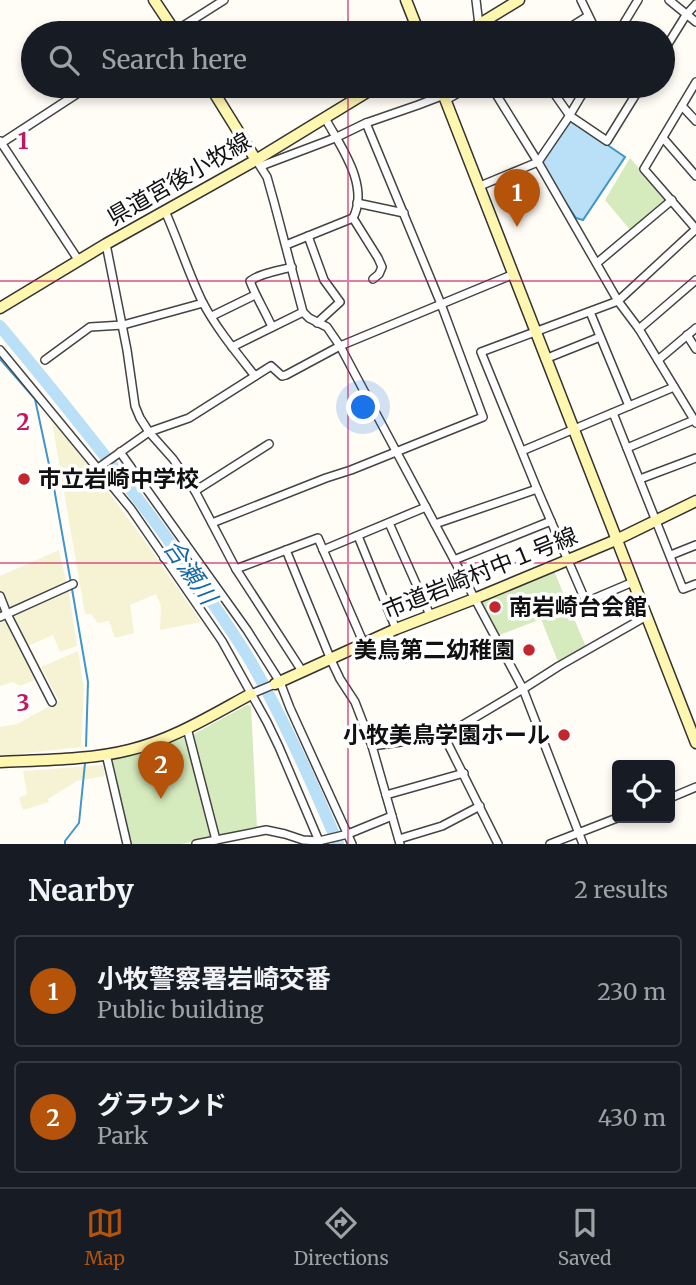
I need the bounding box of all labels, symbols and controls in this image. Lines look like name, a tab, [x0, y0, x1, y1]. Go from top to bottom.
search box	[21, 21, 675, 98]
icon: search	[45, 41, 83, 79]
text: Search here	[101, 43, 247, 76]
text: 1	[18, 126, 29, 155]
street label: 県道宮後小牧線	[102, 126, 256, 231]
pin: 1	[494, 169, 540, 227]
your location	[346, 390, 380, 424]
text: 2	[16, 407, 30, 436]
place label: 市立岩崎中学校	[38, 464, 199, 493]
marker: 市立岩崎中学校	[16, 471, 32, 487]
street label: 市道岩崎村中１号線	[378, 520, 581, 625]
water label: 合瀬川	[157, 533, 225, 613]
place label: 南岩崎台会館	[509, 592, 647, 621]
marker: 南岩崎台会館	[487, 599, 503, 615]
place label: 美鳥第二幼稚園	[354, 635, 515, 664]
marker: 美鳥第二幼稚園	[521, 642, 537, 658]
text: 3	[16, 688, 30, 717]
place label: 小牧美鳥学園ホール	[343, 720, 550, 749]
marker: 小牧美鳥学園ホール	[556, 727, 572, 743]
pin: 2	[138, 741, 184, 799]
map controls	[612, 760, 675, 823]
button: locate	[612, 760, 675, 823]
text: Nearby	[28, 871, 134, 909]
text: 2 results	[574, 875, 668, 904]
text: 小牧警察署岩崎交番	[97, 962, 331, 995]
text: 1	[48, 977, 58, 1006]
text: 230 m	[597, 977, 666, 1006]
text: Public building	[97, 995, 264, 1024]
text: グラウンド	[97, 1088, 227, 1121]
text: 2	[46, 1103, 60, 1132]
text: 430 m	[598, 1103, 666, 1132]
text: Park	[97, 1121, 148, 1150]
tab: Map	[84, 1204, 125, 1270]
tab: Directions	[294, 1204, 389, 1270]
tab: Saved	[558, 1204, 612, 1270]

